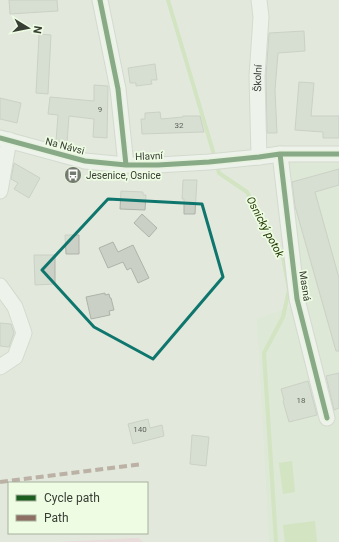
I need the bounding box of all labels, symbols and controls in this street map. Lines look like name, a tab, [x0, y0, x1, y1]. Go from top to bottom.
north arrow	[8, 8, 48, 48]
text: N	[30, 25, 44, 35]
street label: Školní	[251, 64, 263, 92]
house number: 9	[98, 105, 102, 114]
house number: 32	[175, 121, 184, 130]
street label: Na Návsi	[44, 136, 86, 156]
street label: Hlavní	[135, 150, 164, 162]
bus stop icon: Jesenice, Osnice	[63, 165, 83, 185]
place label: Jesenice, Osnice	[86, 170, 161, 181]
water label: Osnický potok	[244, 194, 287, 260]
street label: Masná	[297, 270, 313, 302]
house number: 18	[297, 396, 306, 405]
house number: 140	[133, 425, 147, 434]
legend	[8, 482, 148, 534]
text: Cycle path	[44, 491, 100, 505]
text: Path	[44, 511, 69, 525]

